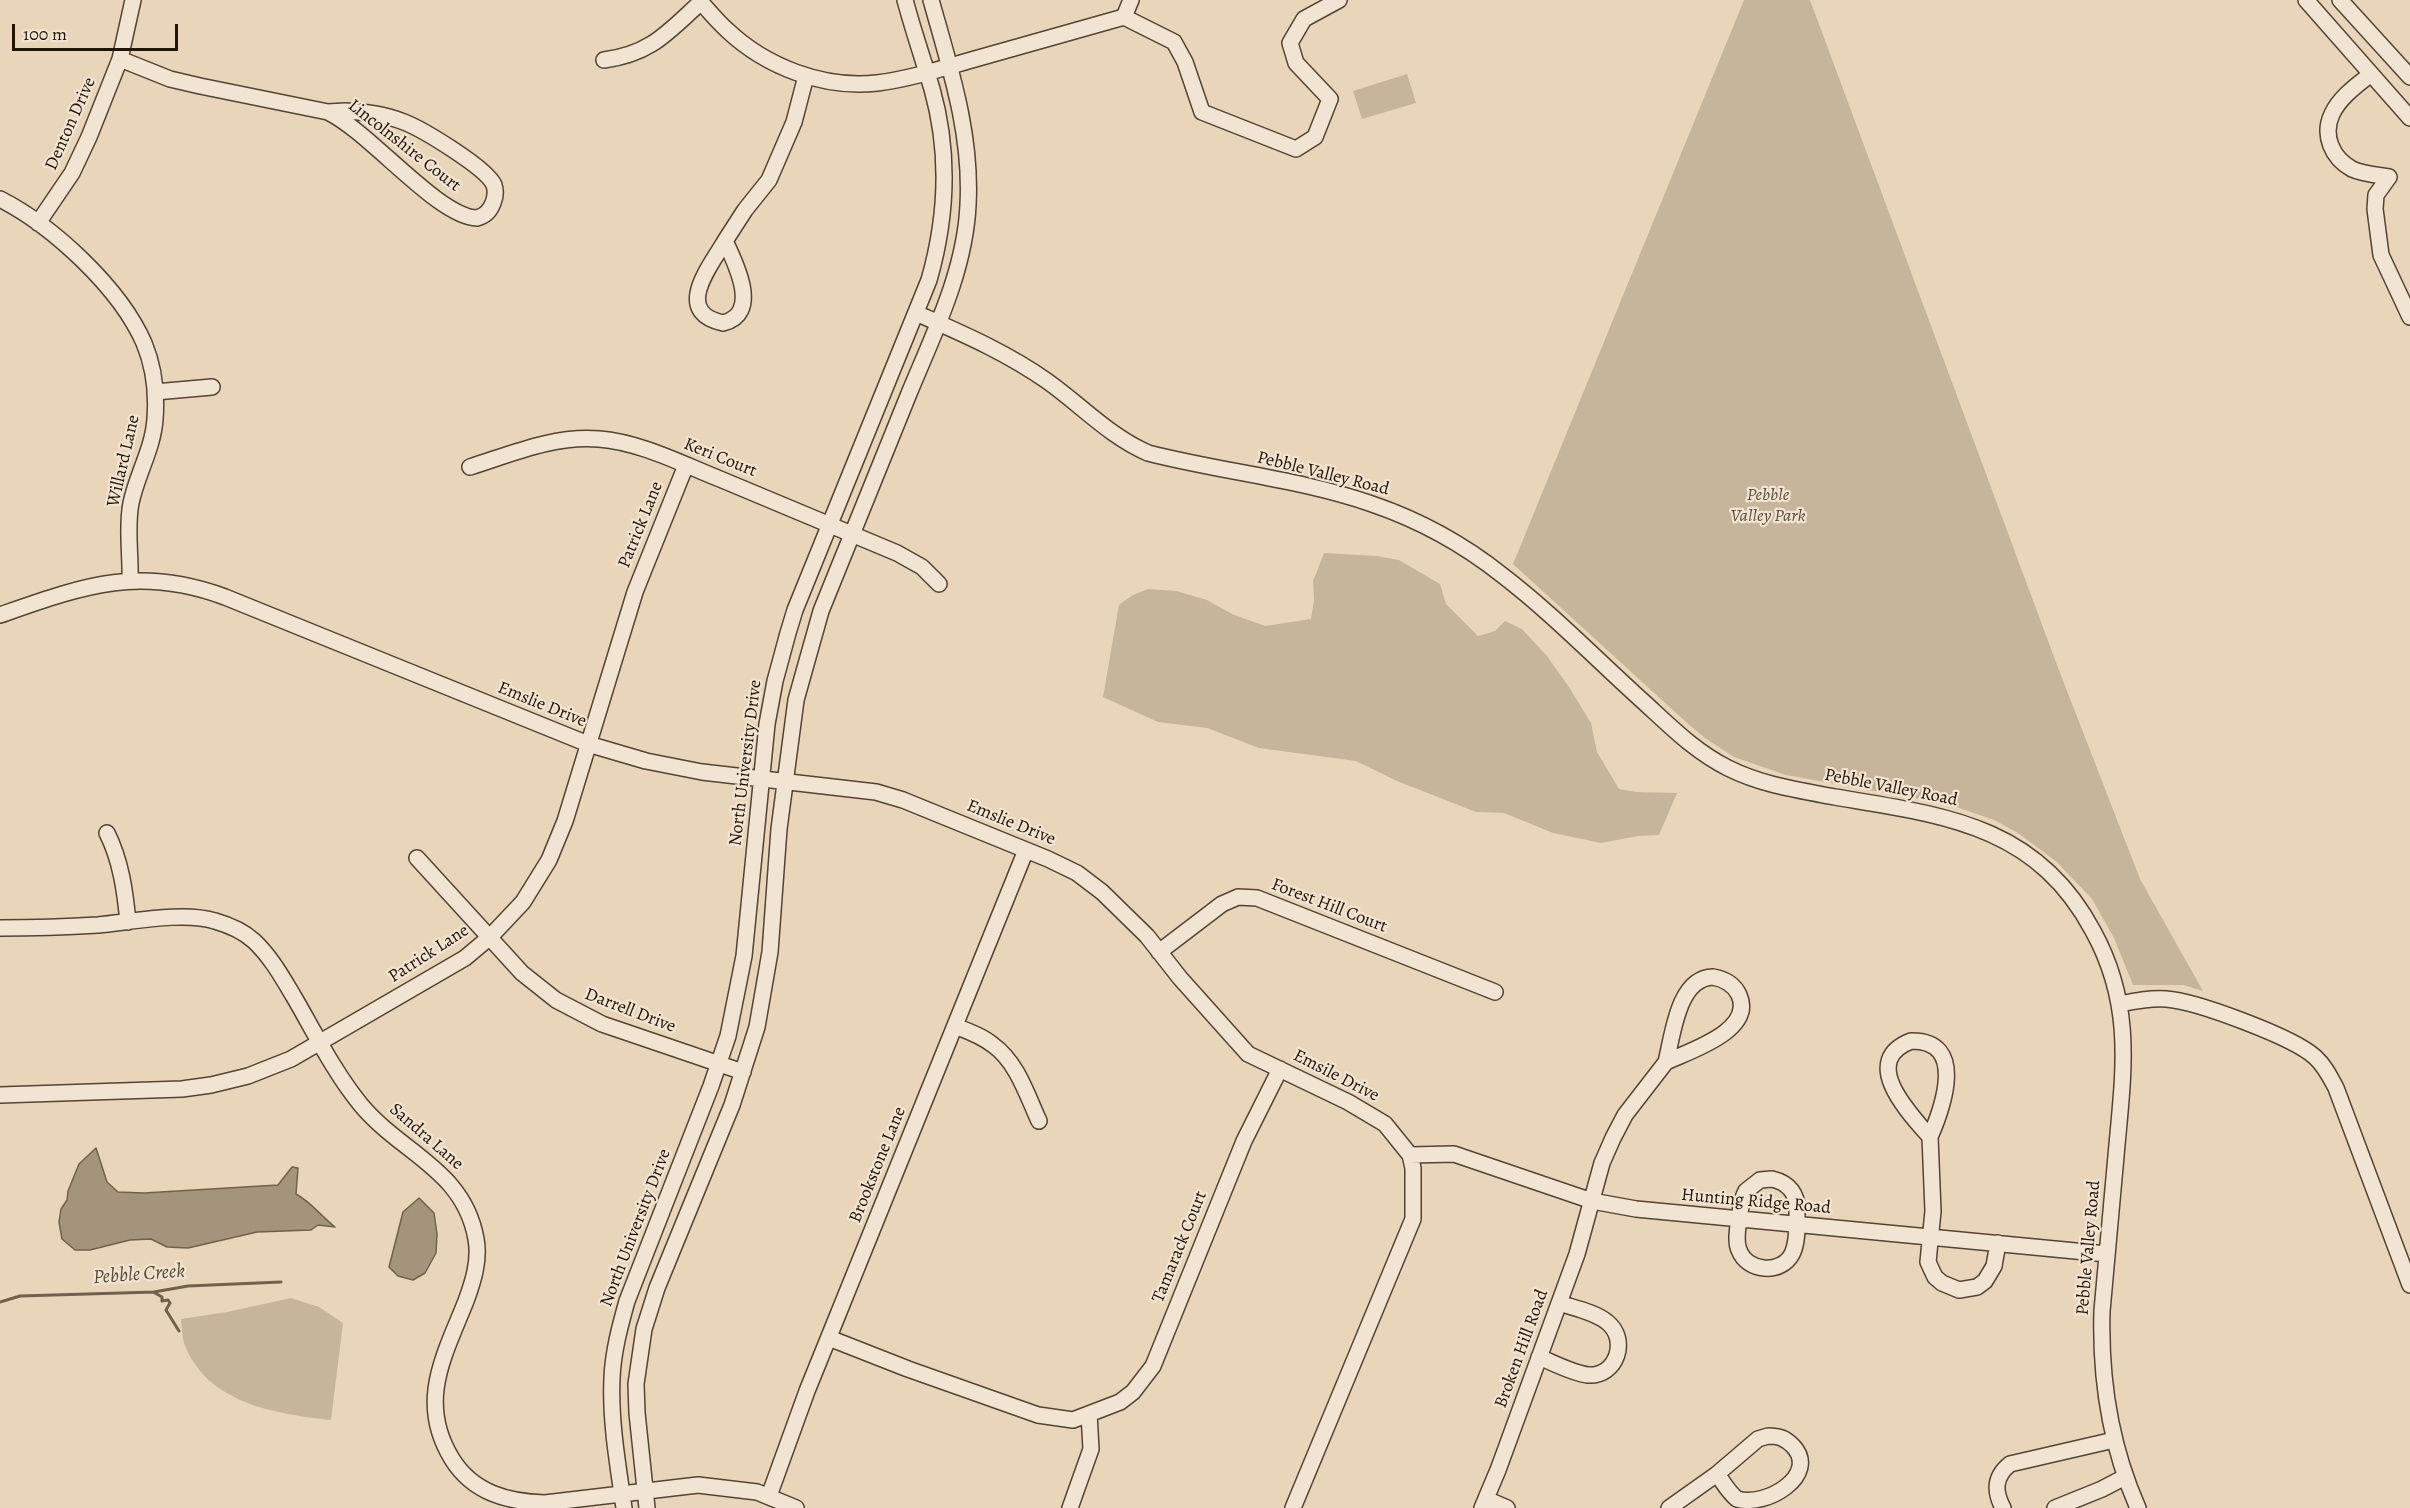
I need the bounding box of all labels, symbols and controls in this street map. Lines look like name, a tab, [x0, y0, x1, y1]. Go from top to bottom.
scale bar	[15, 12, 182, 50]
text: 100 m	[23, 22, 67, 46]
street label: Denton Drive	[41, 74, 101, 174]
street label: Lincolnshire Court	[343, 95, 465, 197]
street label: Willard Lane	[103, 413, 145, 509]
street label: Keri Court	[680, 434, 760, 482]
street label: Pebble Valley Road	[1255, 447, 1391, 501]
street label: Patrick Lane	[614, 479, 668, 571]
park label: Pebble Valley Park	[1730, 485, 1806, 528]
street label: Emslie Drive	[494, 677, 590, 733]
street label: North University Drive	[725, 679, 767, 847]
street label: Pebble Valley Road	[1823, 764, 1959, 812]
street label: Emslie Drive	[963, 795, 1059, 851]
street label: Forest Hill Court	[1268, 874, 1390, 938]
street label: Patrick Lane	[385, 920, 473, 988]
street label: Darrell Drive	[582, 984, 678, 1038]
street label: Emsile Drive	[1289, 1045, 1383, 1107]
street label: Sandra Lane	[384, 1099, 468, 1175]
street label: Brookstone Lane	[845, 1104, 911, 1226]
street label: North University Drive	[596, 1146, 676, 1310]
street label: Pebble Valley Road	[2072, 1180, 2106, 1316]
street label: Hunting Ridge Road	[1680, 1185, 1832, 1219]
street label: Tamarack Court	[1148, 1188, 1212, 1306]
water label: Pebble Creek	[92, 1260, 186, 1290]
street label: Broken Hill Road	[1491, 1287, 1553, 1411]

